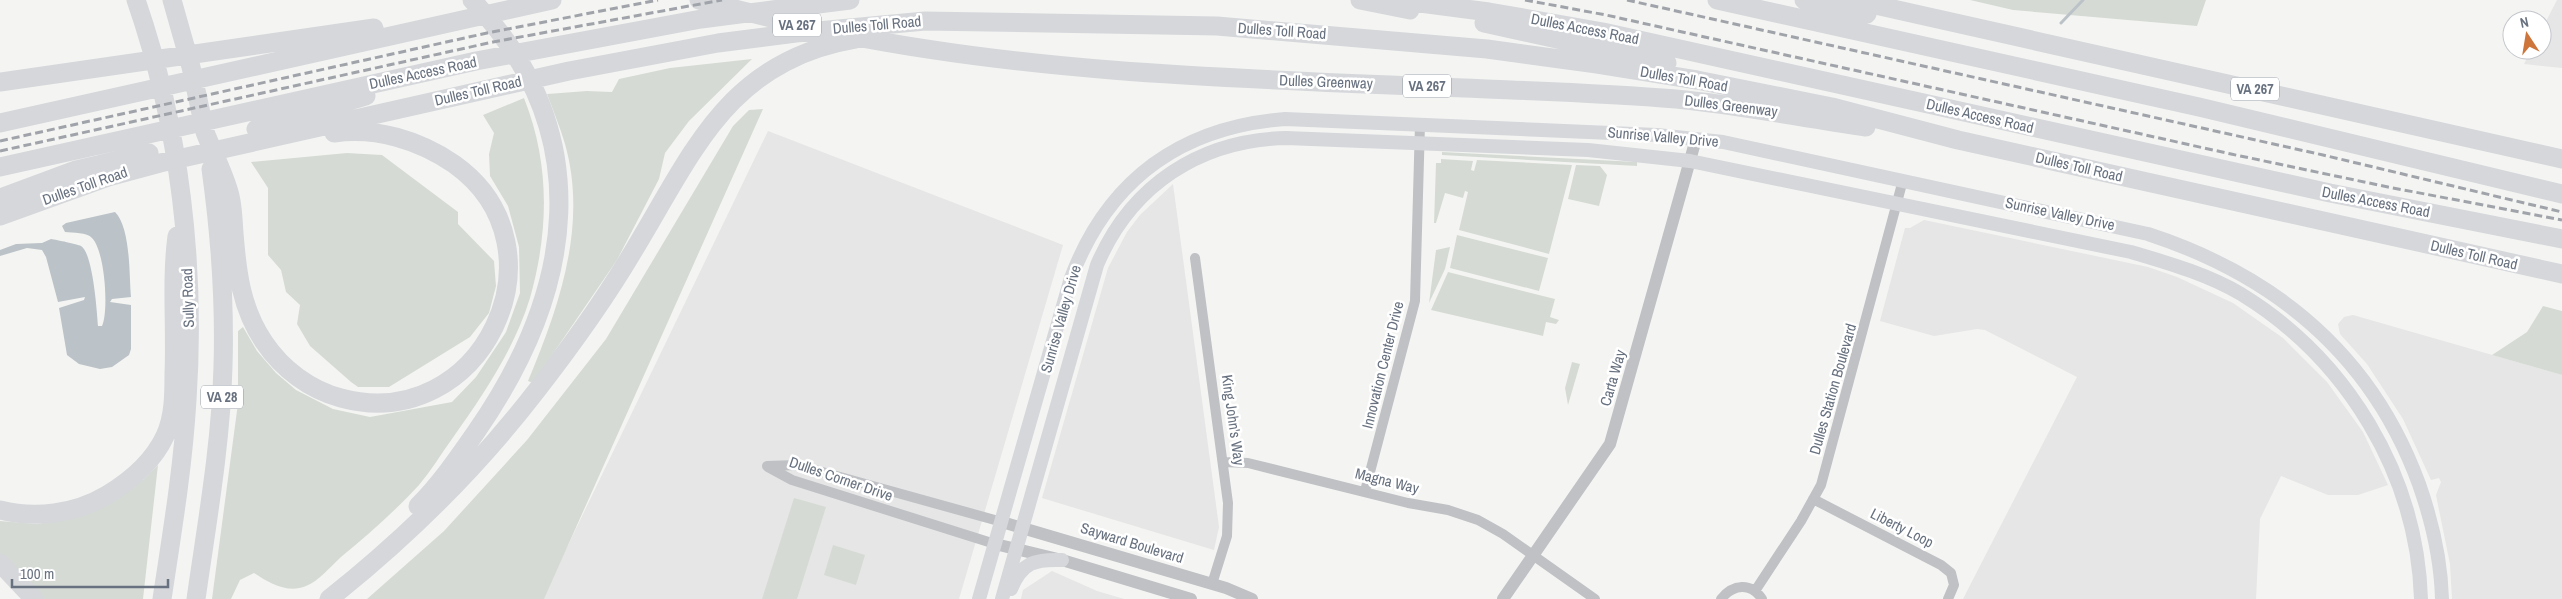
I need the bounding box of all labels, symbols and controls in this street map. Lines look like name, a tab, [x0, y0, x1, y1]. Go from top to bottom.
street label: Dulles Access Road	[1529, 8, 1641, 49]
street label: Dulles Toll Road	[832, 10, 922, 39]
north arrow	[2502, 10, 2552, 60]
text: N	[2518, 13, 2530, 32]
road number: VA 267	[773, 14, 821, 36]
street label: Dulles Toll Road	[1237, 17, 1327, 44]
street label: Dulles Access Road	[367, 51, 479, 94]
street label: Dulles Toll Road	[1639, 60, 1730, 97]
street label: Dulles Greenway	[1279, 69, 1374, 94]
street label: Dulles Toll Road	[432, 70, 523, 111]
road number: VA 267	[1403, 74, 1451, 98]
road number: VA 267	[2231, 78, 2279, 100]
street label: Dulles Greenway	[1683, 89, 1780, 122]
street label: Dulles Access Road	[1924, 93, 2036, 138]
street label: Sunrise Valley Drive	[1607, 121, 1720, 152]
street label: Dulles Toll Road	[2034, 146, 2125, 187]
street label: Dulles Toll Road	[40, 161, 130, 210]
street label: Dulles Access Road	[2320, 181, 2432, 222]
street label: Sunrise Valley Drive	[2004, 192, 2117, 235]
street label: Dulles Toll Road	[2429, 234, 2520, 275]
street label: Sunrise Valley Drive	[1035, 262, 1086, 375]
street label: Sully Road	[176, 268, 199, 328]
street label: Innovation Center Drive	[1357, 299, 1409, 431]
street label: Dulles Station Boulevard	[1804, 321, 1861, 457]
street label: Carta Way	[1594, 346, 1631, 408]
street label: King John's Way	[1217, 373, 1250, 468]
road number: VA 28	[201, 386, 243, 408]
street label: Dulles Corner Drive	[787, 451, 896, 506]
street label: Magna Way	[1353, 462, 1422, 499]
street label: Liberty Loop	[1867, 503, 1938, 553]
street label: Sayward Boulevard	[1078, 517, 1186, 568]
scale bar	[12, 556, 169, 588]
text: 100 m	[20, 563, 54, 584]

